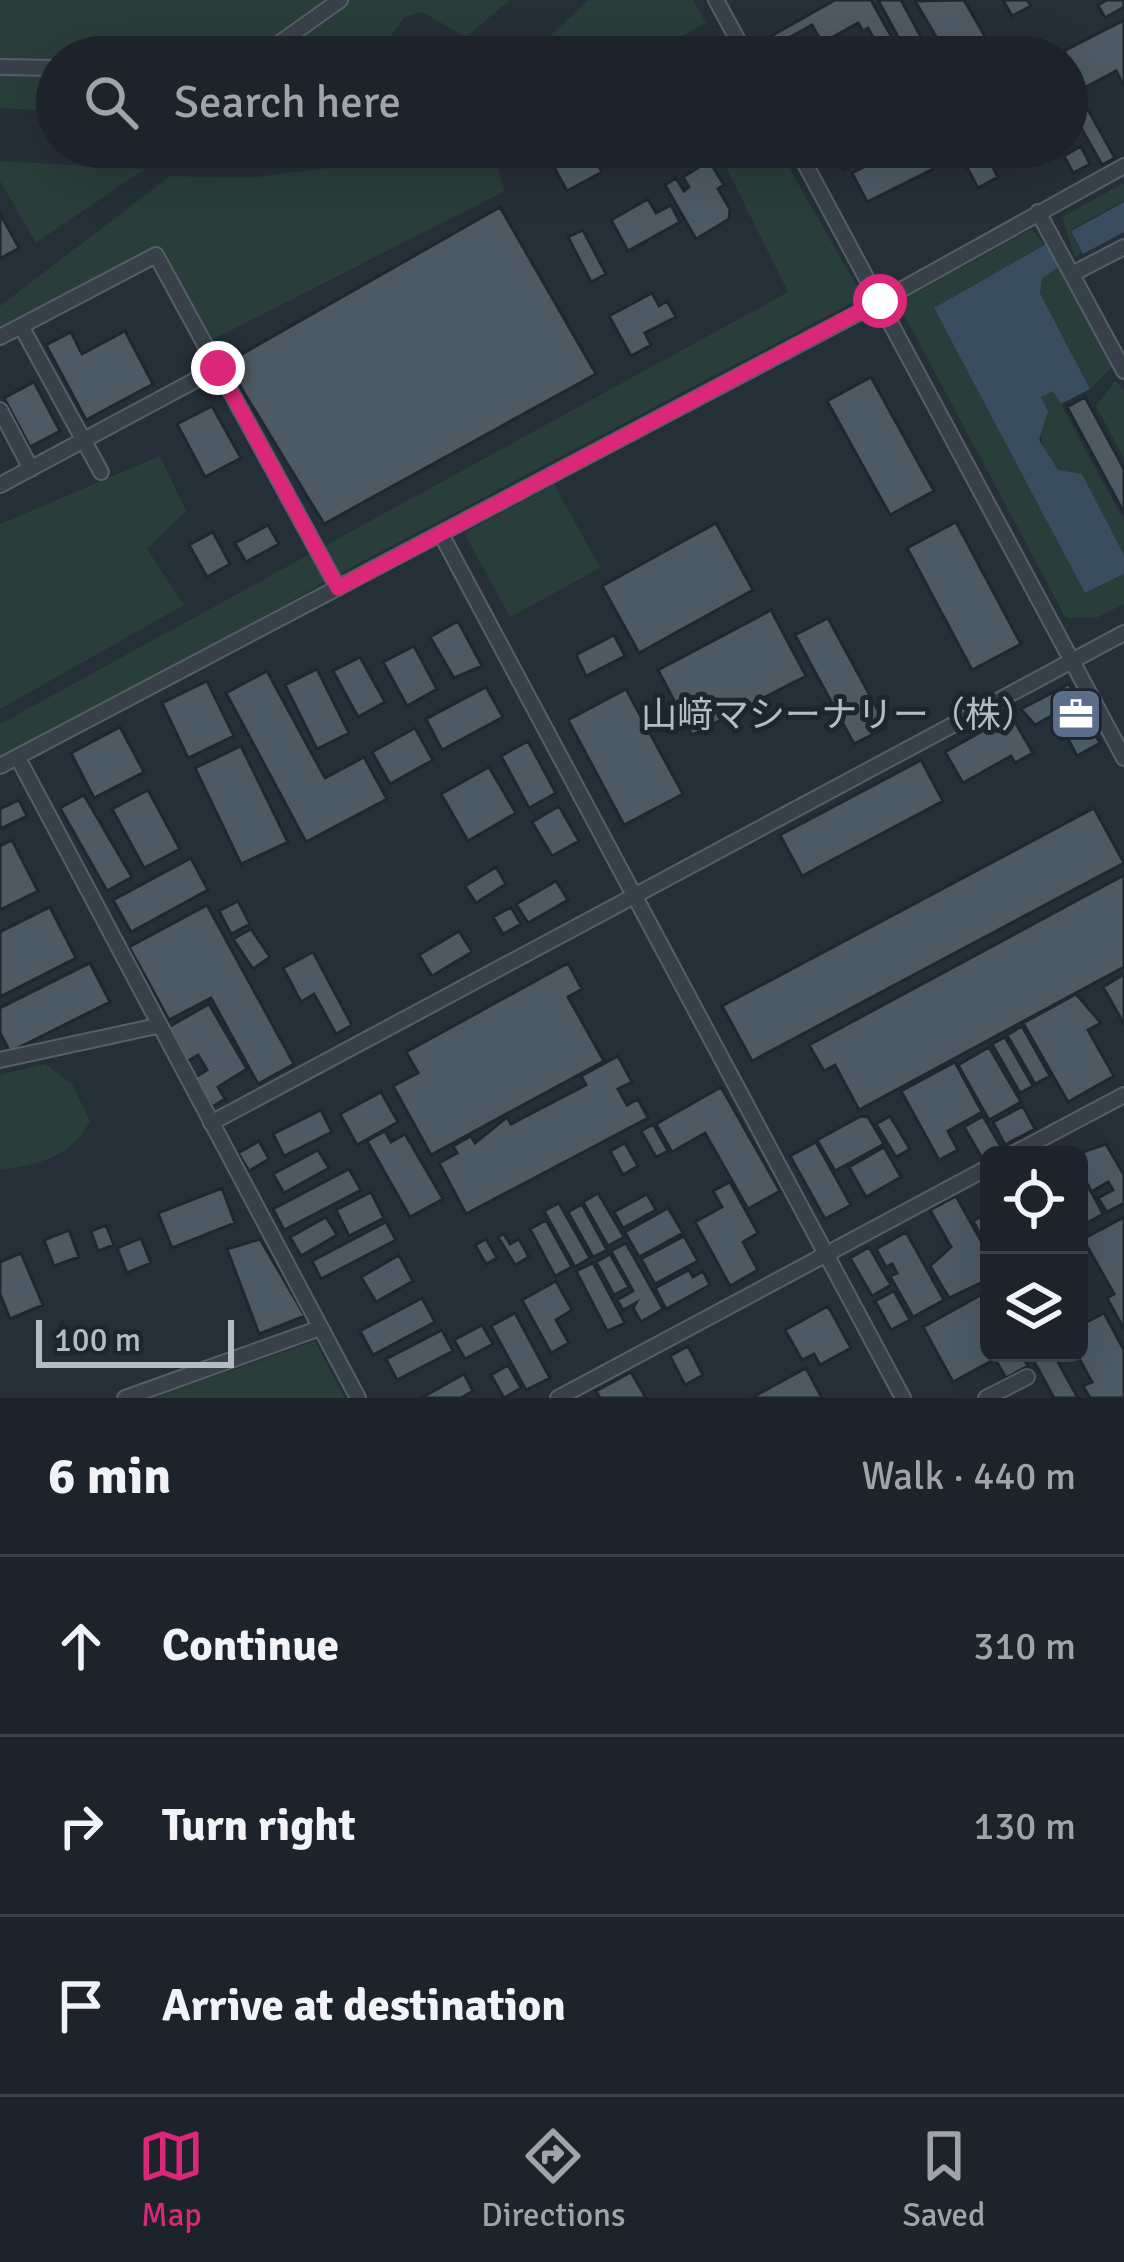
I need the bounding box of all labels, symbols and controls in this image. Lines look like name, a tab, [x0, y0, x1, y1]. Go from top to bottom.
search box	[36, 36, 1088, 168]
icon: search	[78, 69, 144, 135]
text: Search here	[174, 75, 401, 130]
route start	[853, 274, 907, 328]
route end	[191, 341, 245, 395]
office icon: 山﨑マシーナリー（株）	[1048, 686, 1104, 742]
place label: 山﨑マシーナリー（株）	[641, 693, 1037, 738]
map controls	[980, 1146, 1088, 1362]
button: locate	[980, 1146, 1088, 1254]
button: layers	[980, 1254, 1088, 1362]
scale bar	[36, 1314, 234, 1367]
text: 100 m	[54, 1320, 141, 1361]
text: 6 min	[48, 1445, 171, 1508]
text: Walk · 440 m	[862, 1452, 1076, 1500]
icon: ahead	[48, 1613, 114, 1679]
text: Continue	[162, 1618, 339, 1673]
text: 310 m	[973, 1622, 1076, 1670]
icon: right	[48, 1793, 114, 1859]
text: Turn right	[162, 1798, 356, 1853]
text: 130 m	[973, 1802, 1076, 1850]
icon: arrive	[48, 1973, 114, 2039]
text: Arrive at destination	[162, 1978, 566, 2033]
tab: Map	[138, 2123, 204, 2236]
tab: Directions	[481, 2123, 626, 2236]
tab: Saved	[902, 2123, 986, 2236]

